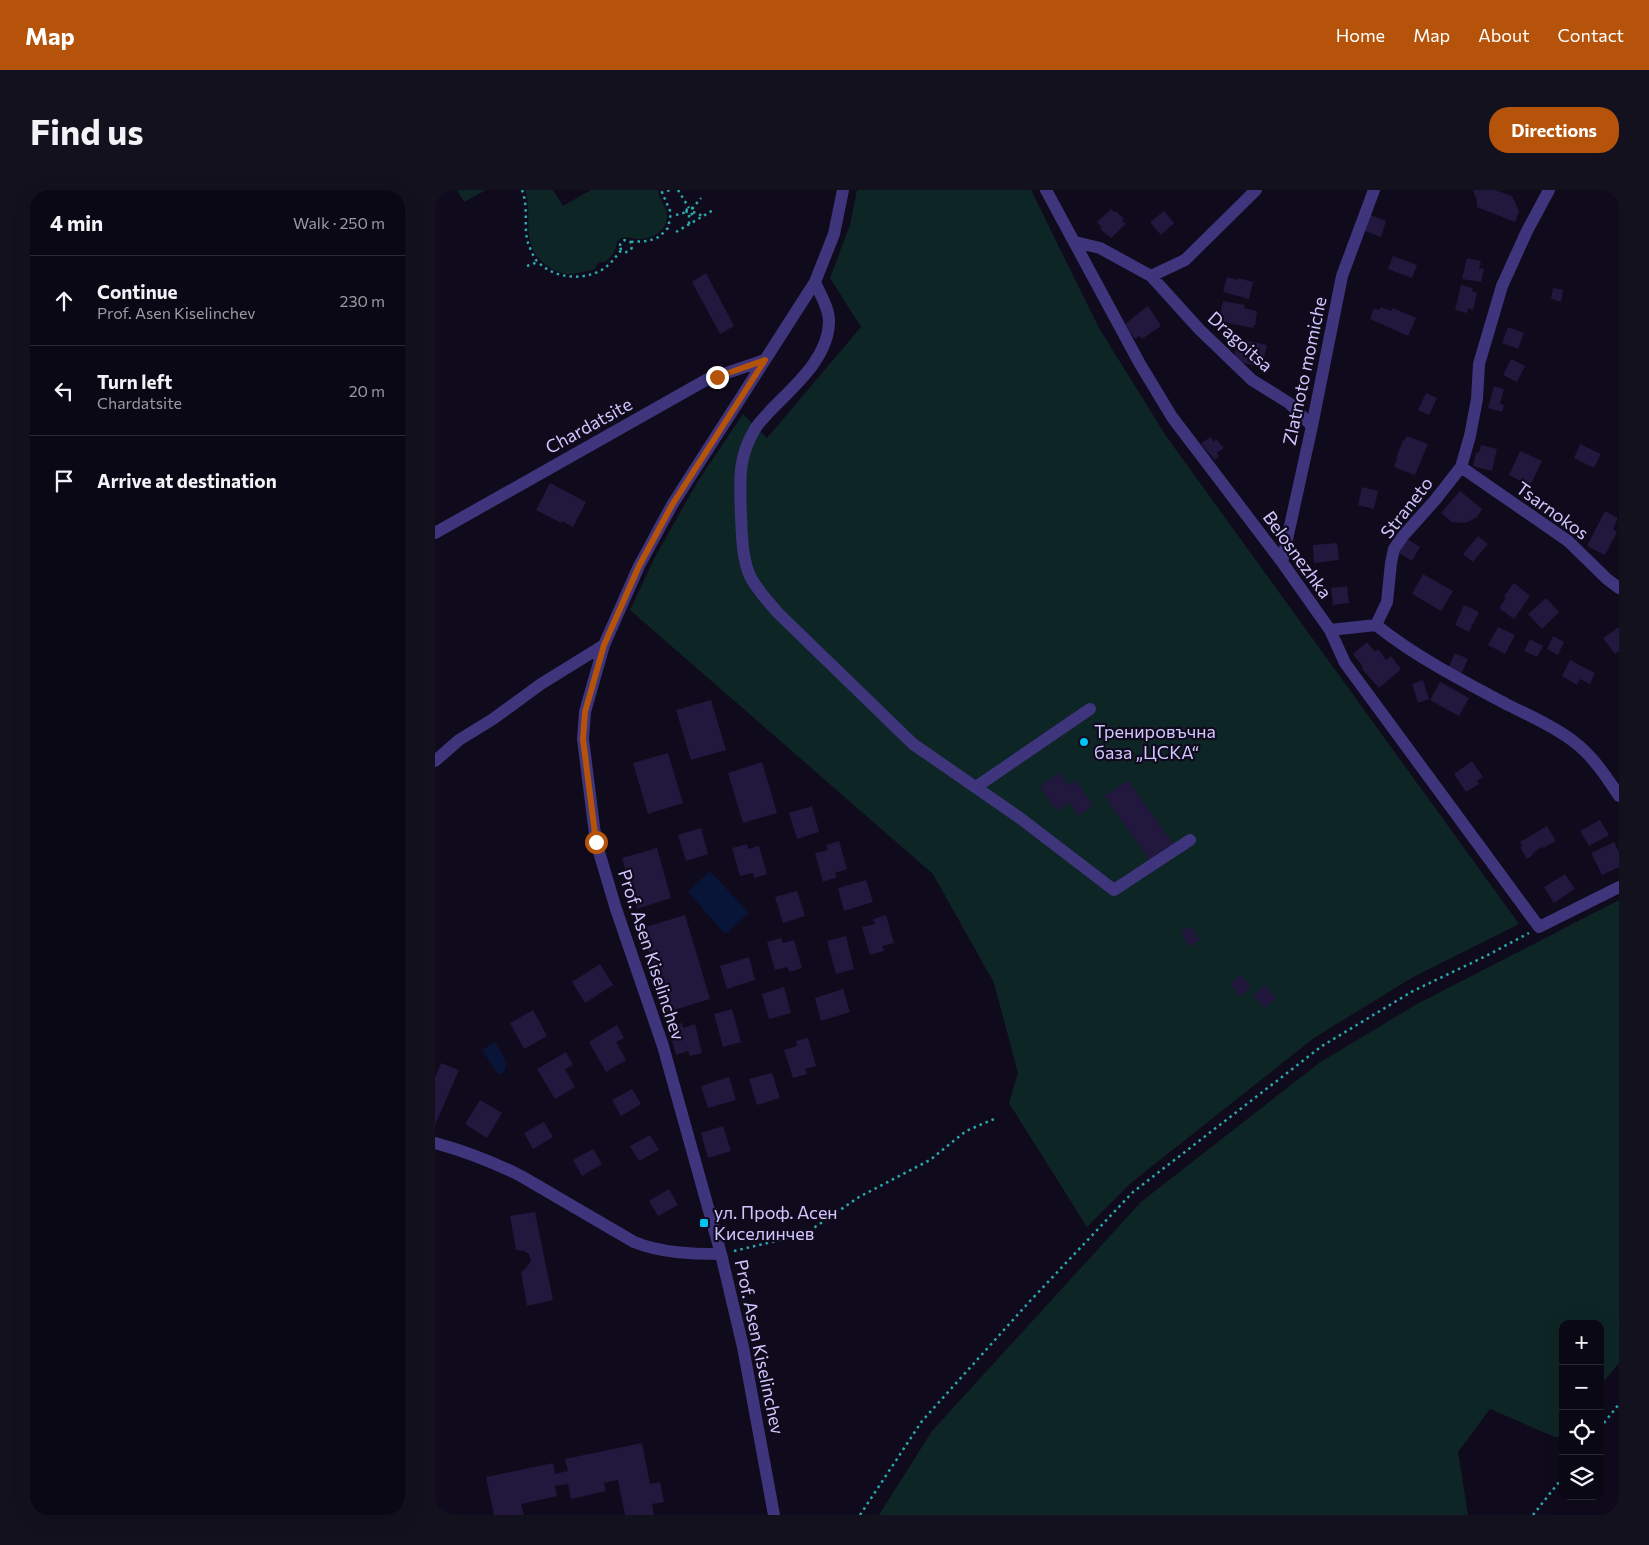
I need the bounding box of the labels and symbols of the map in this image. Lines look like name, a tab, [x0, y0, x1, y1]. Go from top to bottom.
street label: Zlatnoto momiche	[1278, 294, 1331, 447]
street label: Dragoitsa	[1204, 306, 1278, 376]
route end	[706, 366, 729, 389]
street label: Chardatsite	[541, 392, 636, 458]
street label: Straneto	[1375, 472, 1437, 542]
street label: Tsarnokos	[1512, 477, 1593, 544]
street label: Belosnezhka	[1259, 506, 1337, 602]
place label: Тренировъчна база „ЦСКА“	[1094, 720, 1216, 763]
marker: Тренировъчна база „ЦСКА“	[1078, 736, 1090, 748]
route start	[585, 831, 608, 854]
street label: Prof. Asen Kiselinchev	[614, 867, 690, 1043]
place label: ул. Проф. Асен Киселинчев	[714, 1201, 838, 1244]
marker: ул. Проф. Асен Киселинчев	[698, 1217, 710, 1229]
street label: Prof. Asen Kiselinchev	[731, 1257, 789, 1436]

